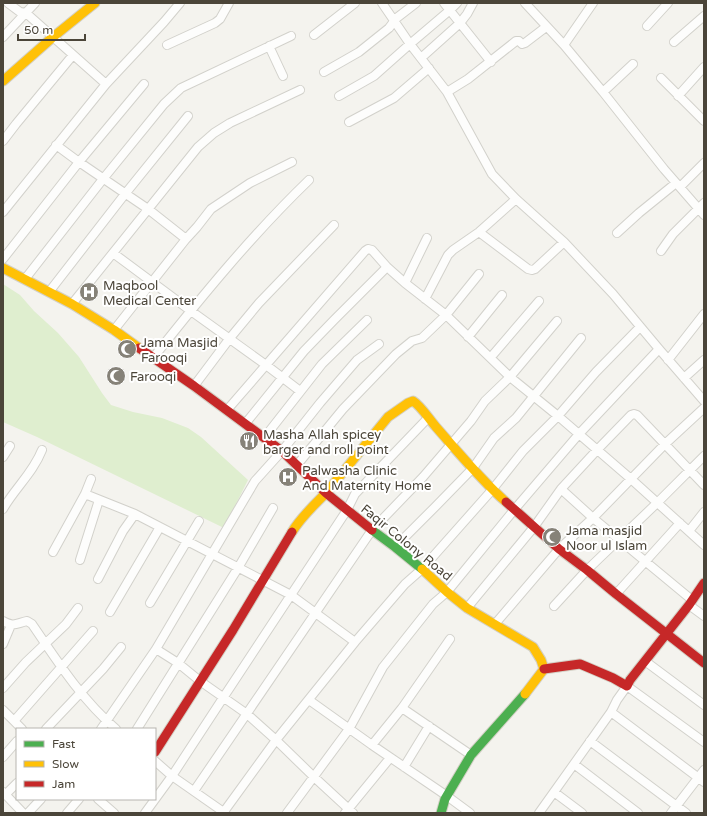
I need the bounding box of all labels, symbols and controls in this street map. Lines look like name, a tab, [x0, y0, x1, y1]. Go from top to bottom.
scale bar	[18, 16, 85, 42]
text: 50 m	[24, 23, 53, 37]
place label: Maqbool Medical Center	[103, 278, 196, 309]
hospital icon: Maqbool Medical Center	[78, 281, 100, 303]
place label: Jama Masjid Farooqi	[141, 335, 218, 366]
mosque icon: Jama Masjid Farooqi	[116, 338, 138, 360]
mosque icon: Farooqi	[105, 365, 127, 387]
place label: Farooqi	[130, 369, 176, 385]
place label: Masha Allah spicey barger and roll point	[263, 427, 389, 458]
restaurant icon: Masha Allah spicey barger and roll point	[238, 430, 260, 452]
place label: Palwasha Clinic And Maternity Home	[302, 463, 431, 494]
hospital icon: Palwasha Clinic And Maternity Home	[277, 466, 299, 488]
street label: Faqir Colony Road	[358, 501, 455, 584]
place label: Jama masjid Noor ul Islam	[566, 523, 647, 554]
mosque icon: Jama masjid Noor ul Islam	[541, 526, 563, 548]
legend	[16, 728, 156, 800]
text: Fast	[52, 737, 76, 751]
text: Slow	[52, 757, 79, 771]
text: Jam	[52, 777, 75, 791]

